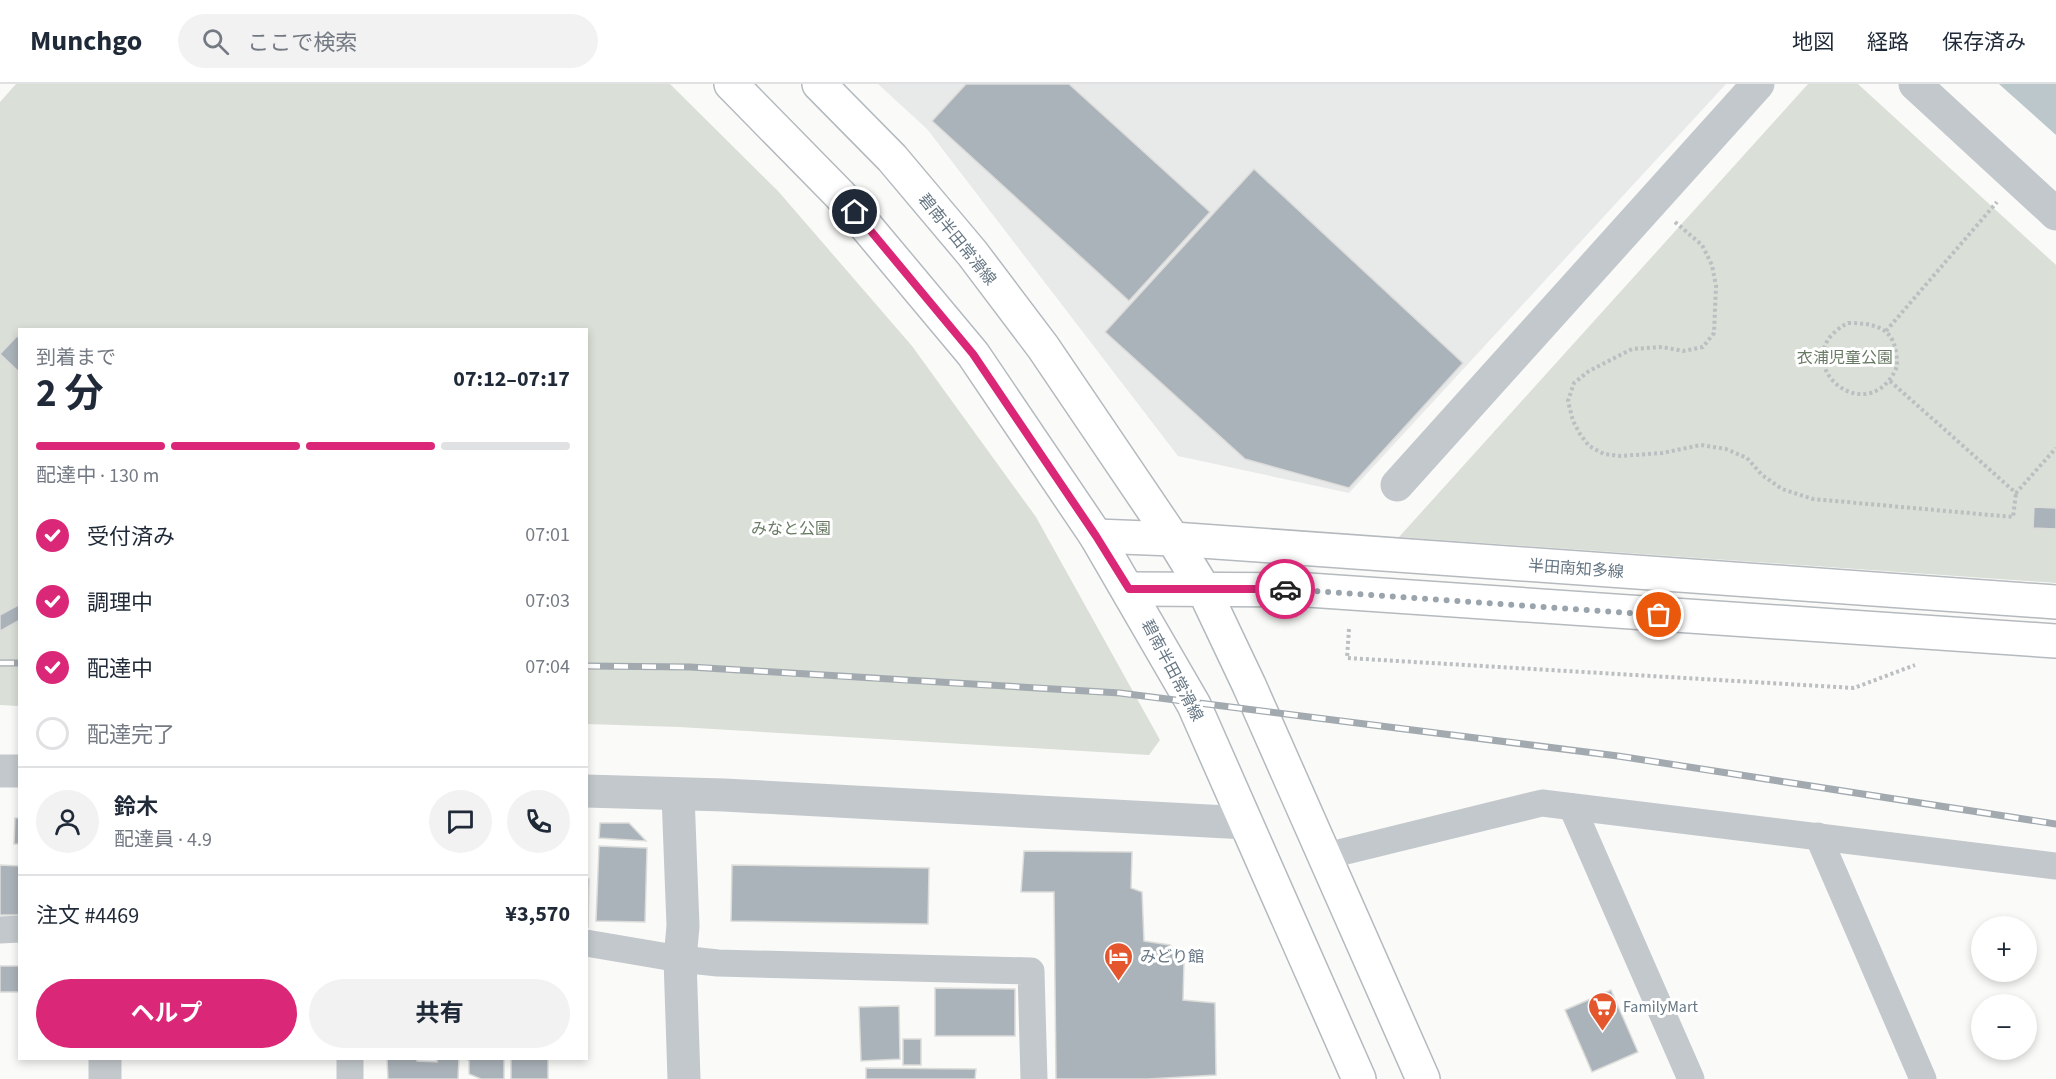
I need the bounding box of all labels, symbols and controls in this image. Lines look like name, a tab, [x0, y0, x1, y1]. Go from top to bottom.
search box	[178, 14, 598, 68]
text: Munchgo	[30, 21, 142, 61]
icon: search	[199, 25, 232, 58]
text: ここで検索	[247, 27, 357, 59]
text: 地図	[1792, 27, 1834, 57]
text: 経路	[1867, 27, 1909, 57]
text: 保存済み	[1942, 27, 2026, 57]
pin	[829, 186, 880, 237]
street label: 碧南半田常滑線	[913, 189, 1001, 290]
icon: home	[838, 195, 871, 228]
text: 到着まで	[36, 344, 116, 372]
park label: 衣浦児童公園	[1797, 347, 1893, 369]
text: 07:12–07:17	[453, 363, 570, 395]
text: 2 分	[36, 366, 103, 422]
text: 配達中 · 130 m	[36, 462, 159, 490]
park label: みなと公園	[751, 518, 831, 540]
icon: check	[36, 519, 69, 552]
text: 受付済み	[87, 521, 175, 553]
text: 07:01	[525, 521, 570, 549]
street label: 半田南知多線	[1527, 555, 1625, 583]
courier	[1255, 559, 1315, 619]
icon: car	[1269, 573, 1302, 606]
icon: check	[36, 585, 69, 618]
text: 調理中	[87, 587, 153, 619]
text: 07:03	[525, 587, 570, 615]
pin	[1633, 589, 1684, 640]
icon: bag	[1642, 598, 1675, 631]
street label: 碧南半田常滑線	[1136, 616, 1208, 725]
icon: check	[36, 651, 69, 684]
text: 配達中	[87, 653, 153, 685]
text: 07:04	[525, 653, 570, 681]
text: 配達完了	[87, 719, 175, 751]
button: person	[36, 790, 99, 853]
button: chat	[429, 790, 492, 853]
button: phone	[507, 790, 570, 853]
text: 鈴木	[114, 791, 158, 823]
text: 配達員 · 4.9	[114, 826, 212, 854]
text: ¥3,570	[505, 898, 570, 930]
text: 注文 #4469	[36, 900, 139, 932]
map controls	[1971, 916, 2037, 1060]
button: +	[1971, 916, 2037, 982]
hotel icon: みどり館	[1103, 940, 1135, 982]
place label: みどり館	[1140, 946, 1204, 968]
button: ヘルプ	[36, 979, 297, 1048]
button: 共有	[309, 979, 570, 1048]
supermarket icon: FamilyMart	[1586, 990, 1618, 1032]
button: −	[1971, 994, 2037, 1060]
place label: FamilyMart	[1623, 996, 1698, 1018]

